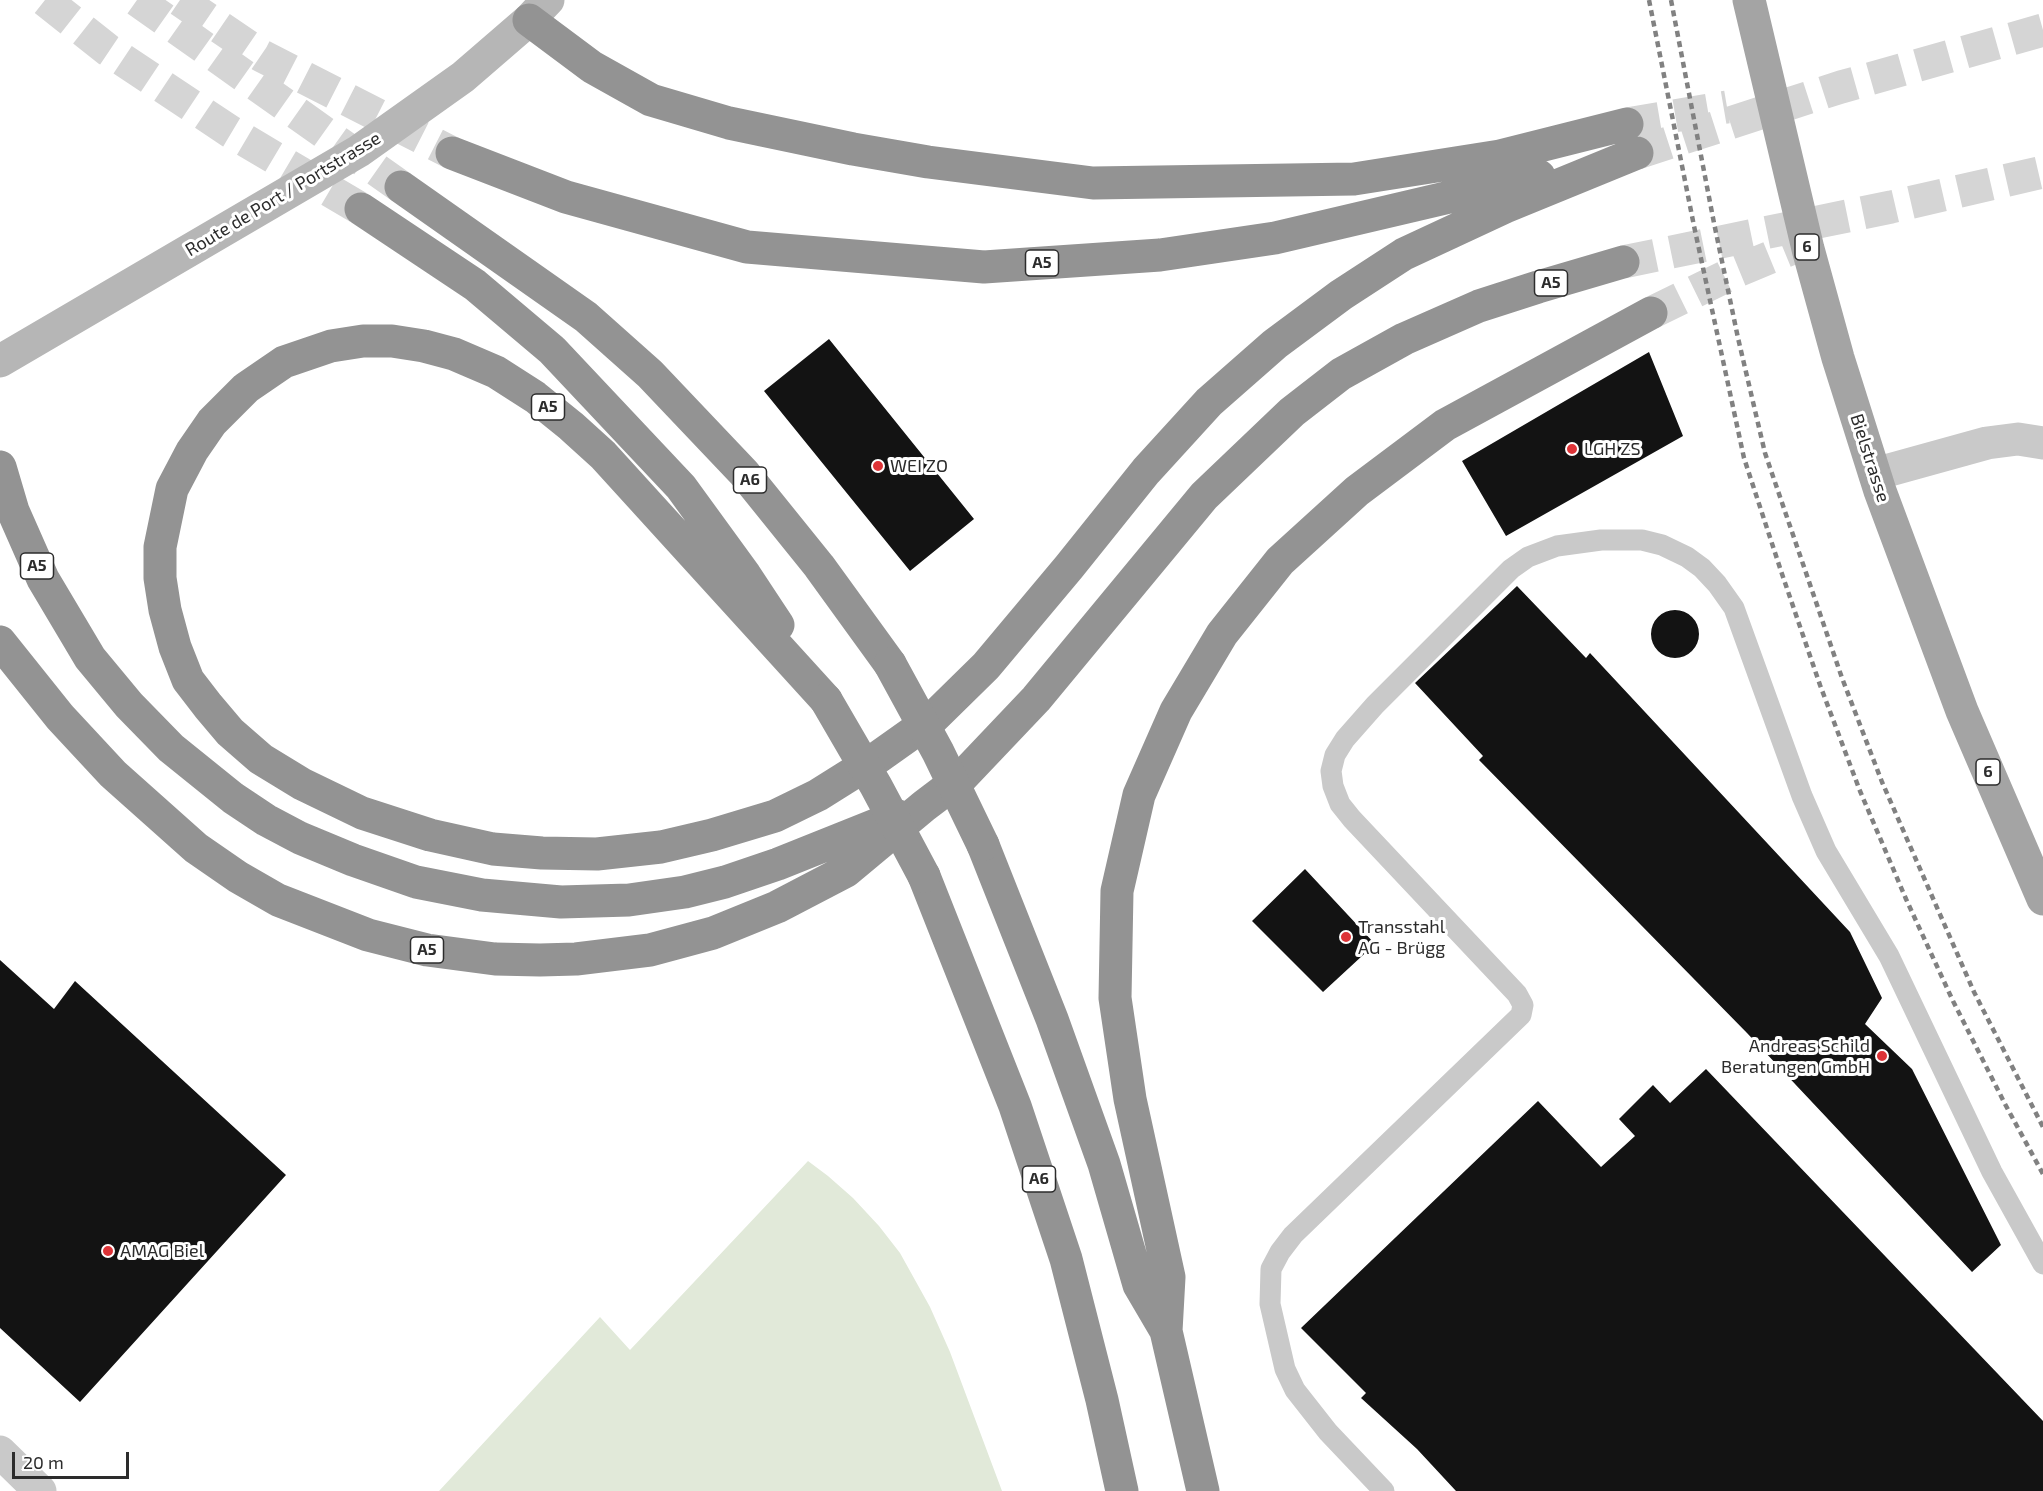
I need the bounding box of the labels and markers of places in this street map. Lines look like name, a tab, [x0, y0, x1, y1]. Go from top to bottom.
place label: LGH ZS	[1584, 438, 1641, 460]
marker: LGH ZS	[1565, 442, 1579, 456]
place label: WEI ZO	[890, 455, 948, 477]
marker: WEI ZO	[871, 459, 885, 473]
place label: Transstahl AG - Brügg	[1358, 916, 1445, 958]
marker: Transstahl AG - Brügg	[1339, 930, 1353, 944]
place label: Andreas Schild Beratungen GmbH	[1721, 1035, 1870, 1078]
marker: Andreas Schild Beratungen GmbH	[1875, 1049, 1889, 1063]
place label: AMAG Biel	[120, 1240, 204, 1262]
marker: AMAG Biel	[101, 1244, 115, 1258]

